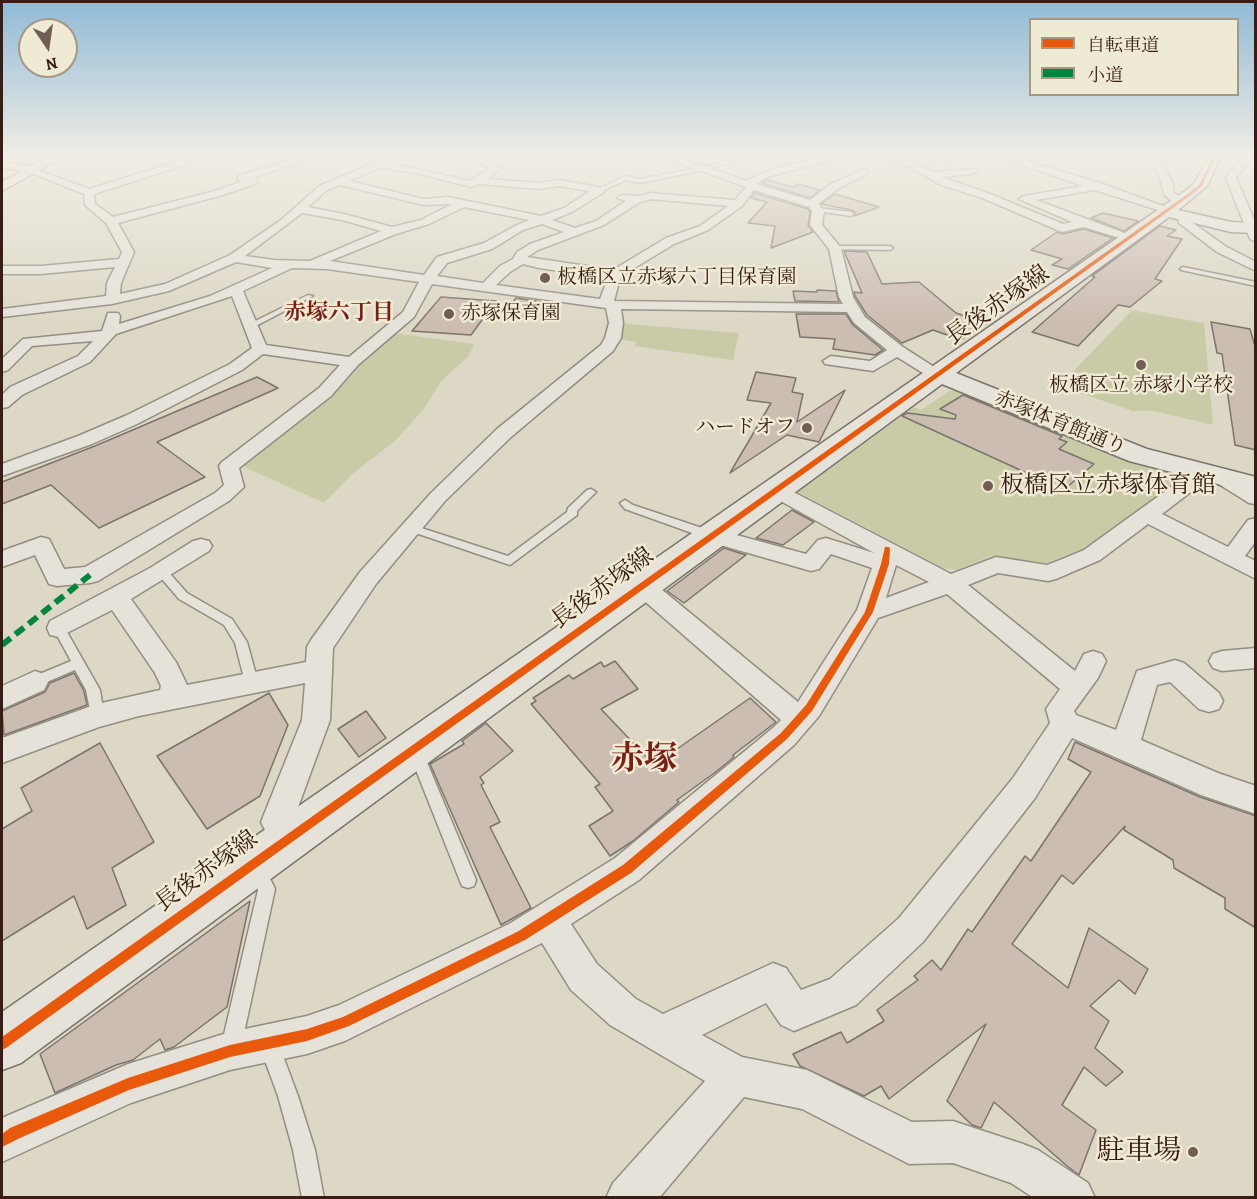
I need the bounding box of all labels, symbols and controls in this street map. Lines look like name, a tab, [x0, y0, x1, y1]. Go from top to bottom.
north arrow	[18, 18, 78, 78]
legend	[1029, 18, 1239, 96]
text: 自転車道	[1087, 33, 1159, 57]
text: N	[43, 52, 60, 76]
text: 小道	[1087, 63, 1123, 87]
street label: 長後赤塚線	[941, 260, 1055, 352]
place label: 板橋区立赤塚六丁目保育園	[557, 266, 797, 290]
marker: 板橋区立赤塚六丁目保育園	[538, 271, 552, 285]
district label: 赤塚六丁目	[284, 301, 394, 327]
place label: 赤塚保育園	[461, 302, 561, 326]
marker: 赤塚保育園	[442, 307, 456, 321]
marker: 板橋区立 赤塚小学校	[1134, 358, 1148, 372]
place label: 板橋区立 赤塚小学校	[1049, 374, 1233, 398]
street label: 赤塚体育館通り	[991, 387, 1129, 461]
place label: ハードオフ	[695, 416, 795, 440]
marker: ハードオフ	[800, 421, 814, 435]
place label: 板橋区立赤塚体育館	[1000, 472, 1216, 500]
marker: 板橋区立赤塚体育館	[981, 479, 995, 493]
street label: 長後赤塚線	[546, 542, 660, 636]
district label: 赤塚	[611, 741, 677, 781]
street label: 長後赤塚線	[150, 825, 264, 919]
place label: 駐車場	[1097, 1135, 1181, 1169]
marker: 駐車場	[1186, 1145, 1200, 1159]

